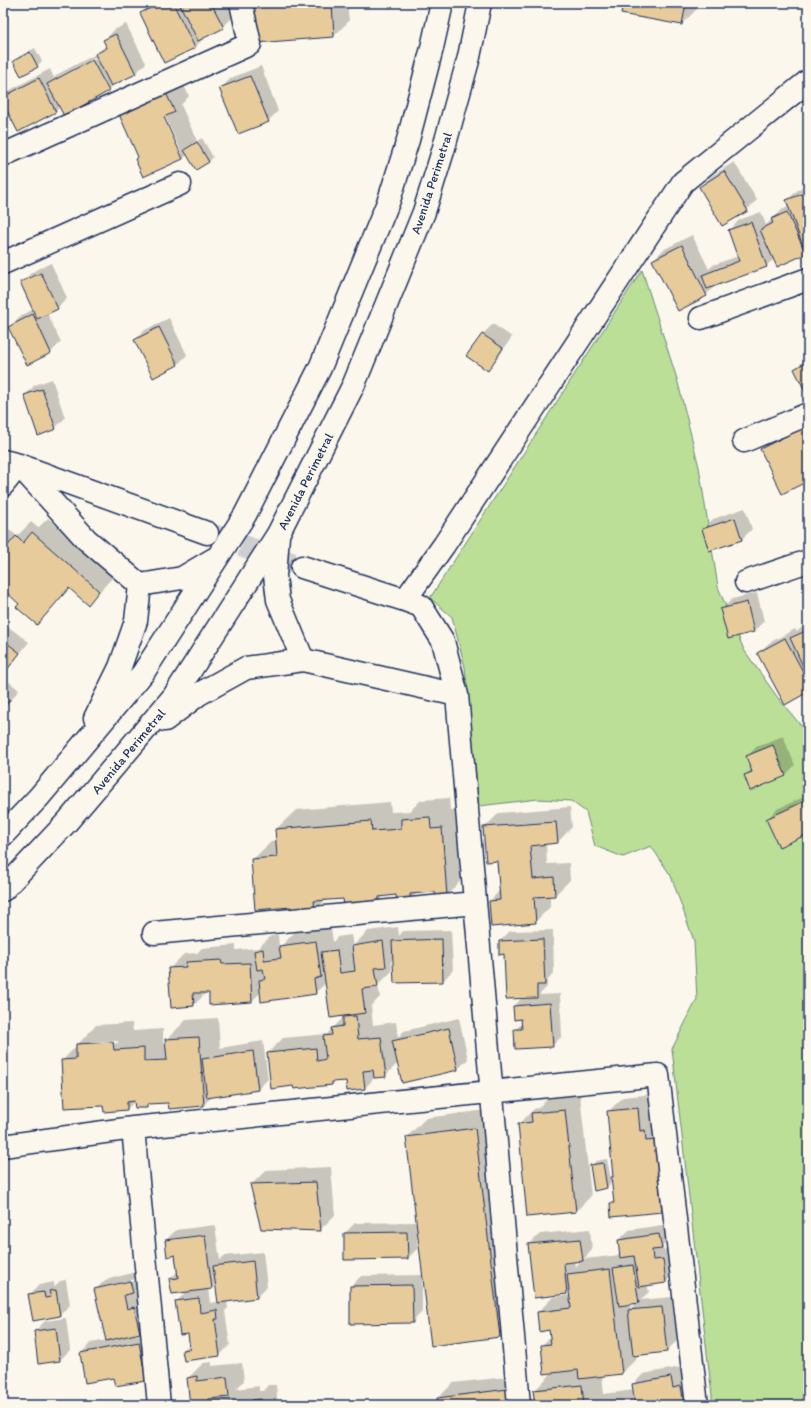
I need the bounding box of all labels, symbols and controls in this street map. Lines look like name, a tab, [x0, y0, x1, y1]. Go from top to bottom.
street label: Avenida Perimetral	[408, 130, 455, 236]
street label: Avenida Perimetral	[275, 430, 336, 532]
street label: Avenida Perimetral	[88, 706, 168, 797]

